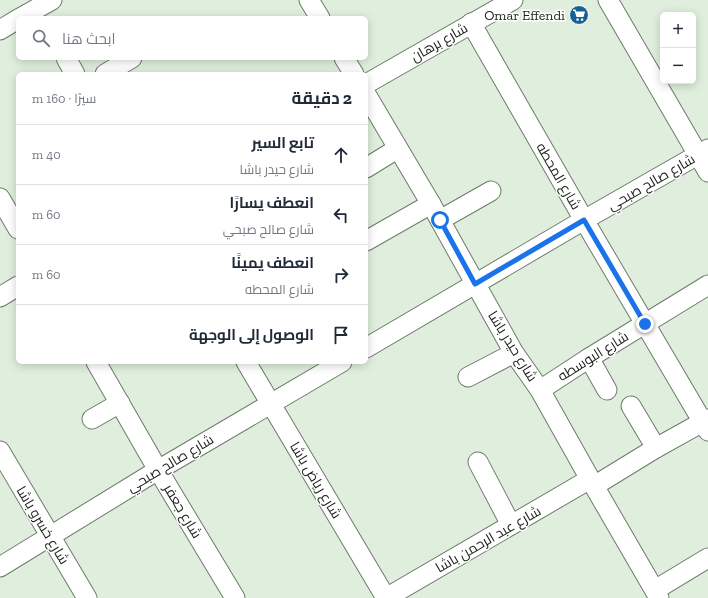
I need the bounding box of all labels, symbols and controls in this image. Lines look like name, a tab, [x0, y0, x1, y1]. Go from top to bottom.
supermarket icon: Omar Effendi	[568, 4, 590, 26]
place label: Omar Effendi	[484, 7, 565, 24]
map controls	[660, 12, 696, 84]
button: +	[660, 12, 696, 48]
search box	[16, 16, 368, 60]
street label: شارع برهان	[408, 19, 471, 66]
icon: search	[30, 27, 52, 49]
text: ابحث هنا	[62, 30, 116, 48]
button: −	[660, 48, 696, 84]
text: 2 دقيقة	[292, 88, 352, 108]
text: سيرًا · 160 m	[32, 91, 96, 106]
text: تابع السير	[252, 134, 314, 152]
street label: شارع المحطه	[533, 140, 585, 213]
icon: ahead	[330, 144, 352, 166]
text: 40 m	[32, 147, 61, 162]
street label: شارع صالح صبحي	[605, 151, 699, 217]
text: شارع حيدر باشا	[240, 162, 314, 177]
text: انعطف يسارًا	[229, 194, 314, 212]
icon: left	[330, 204, 352, 226]
text: 60 m	[32, 207, 61, 222]
route start	[431, 211, 449, 229]
text: شارع صالح صبحي	[223, 222, 314, 237]
text: انعطف يمينًا	[231, 254, 314, 272]
icon: right	[330, 264, 352, 286]
text: 60 m	[32, 267, 61, 282]
text: شارع المحطه	[245, 282, 314, 297]
street label: شارع حيدر باشا	[484, 308, 541, 385]
route end	[636, 315, 654, 333]
icon: arrive	[330, 324, 352, 346]
text: الوصول إلى الوجهة	[189, 326, 314, 344]
street label: شارع البوسطه	[555, 328, 632, 385]
street label: شارع صالح صبحي	[124, 431, 218, 499]
street label: شارع رياض باشا	[286, 439, 345, 522]
street label: شارع جعفر	[159, 480, 205, 541]
street label: شارع خسرو باشا	[13, 483, 73, 568]
street label: شارع عبد الرحمن باشا	[432, 502, 544, 577]

